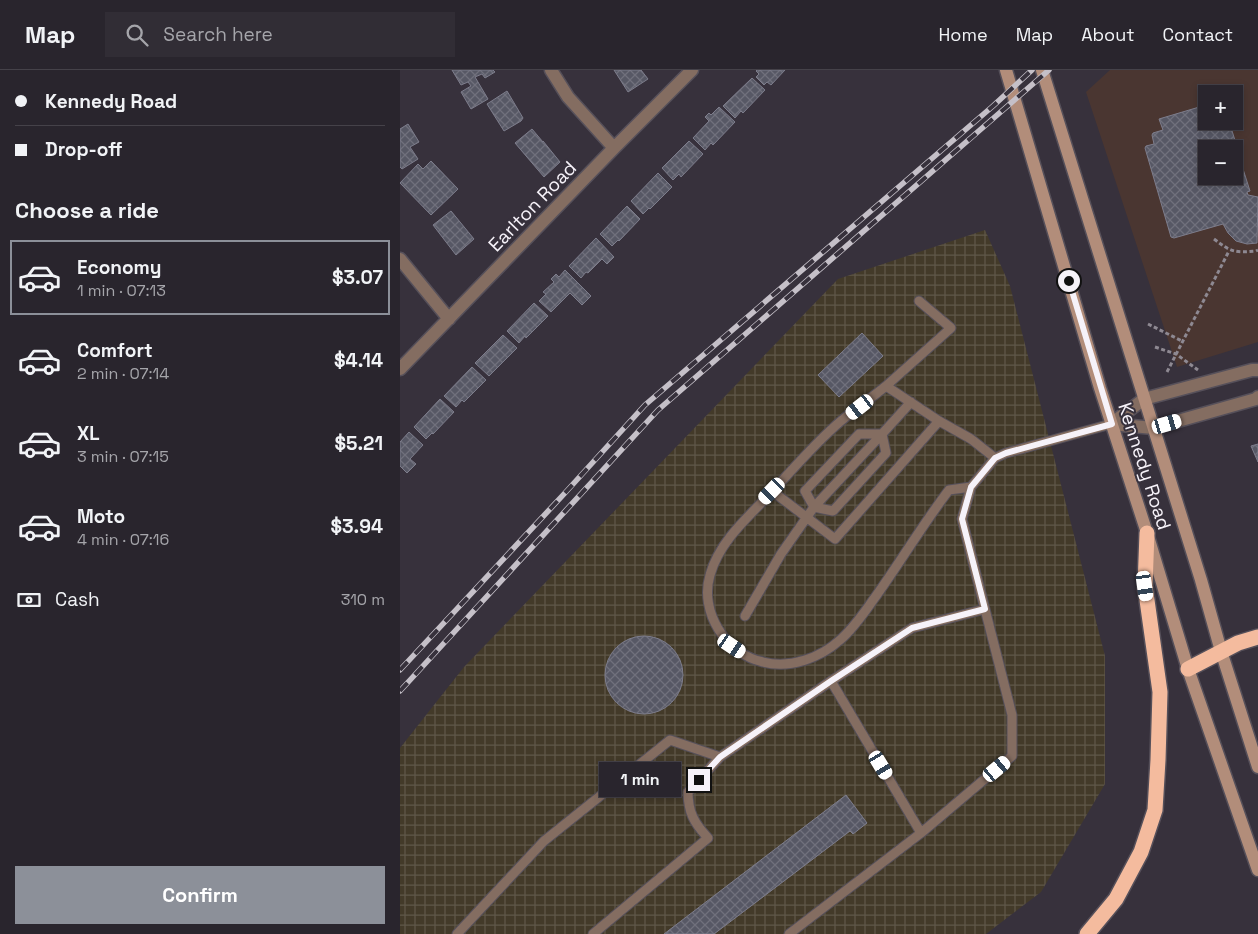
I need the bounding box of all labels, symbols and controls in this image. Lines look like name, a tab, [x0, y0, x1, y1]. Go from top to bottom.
search box	[105, 12, 455, 57]
text: Map	[25, 19, 75, 50]
icon: search	[123, 21, 151, 49]
text: Search here	[163, 22, 273, 47]
text: Home	[939, 23, 988, 46]
text: Map	[1016, 23, 1053, 46]
text: About	[1081, 23, 1135, 46]
text: Contact	[1163, 23, 1233, 46]
map controls	[1198, 85, 1243, 185]
button: +	[1198, 85, 1243, 130]
text: Kennedy Road	[45, 89, 177, 114]
text: Drop-off	[45, 137, 123, 162]
button: −	[1198, 140, 1243, 185]
street label: Earlton Road	[483, 156, 582, 257]
text: Choose a ride	[15, 196, 159, 224]
icon: car	[17, 255, 62, 300]
text: Economy	[77, 255, 161, 280]
text: $3.07	[332, 265, 383, 290]
route start	[1058, 270, 1080, 292]
text: 1 min · 07:13	[77, 280, 166, 301]
icon: car	[17, 338, 62, 383]
text: Comfort	[77, 338, 153, 363]
text: $4.14	[334, 348, 383, 373]
text: 2 min · 07:14	[77, 363, 169, 384]
car	[843, 392, 876, 422]
street label: Kennedy Road	[1112, 399, 1177, 533]
car	[1150, 413, 1183, 435]
icon: car	[17, 421, 62, 466]
text: XL	[77, 421, 100, 446]
text: $5.21	[335, 431, 383, 456]
text: 3 min · 07:15	[77, 446, 169, 467]
car	[756, 475, 787, 507]
icon: car	[17, 504, 62, 549]
text: Moto	[77, 504, 125, 529]
text: $3.94	[330, 514, 383, 539]
text: 4 min · 07:16	[77, 529, 169, 550]
car	[1135, 570, 1154, 602]
icon: cash	[15, 586, 43, 614]
text: Cash	[55, 587, 100, 612]
text: 310 m	[341, 589, 385, 610]
car	[715, 631, 748, 661]
car	[866, 748, 895, 782]
car	[980, 754, 1013, 784]
callout: 1 min	[599, 762, 682, 798]
text: 1 min	[620, 769, 660, 790]
route end	[688, 769, 710, 791]
button: Confirm	[15, 866, 385, 924]

